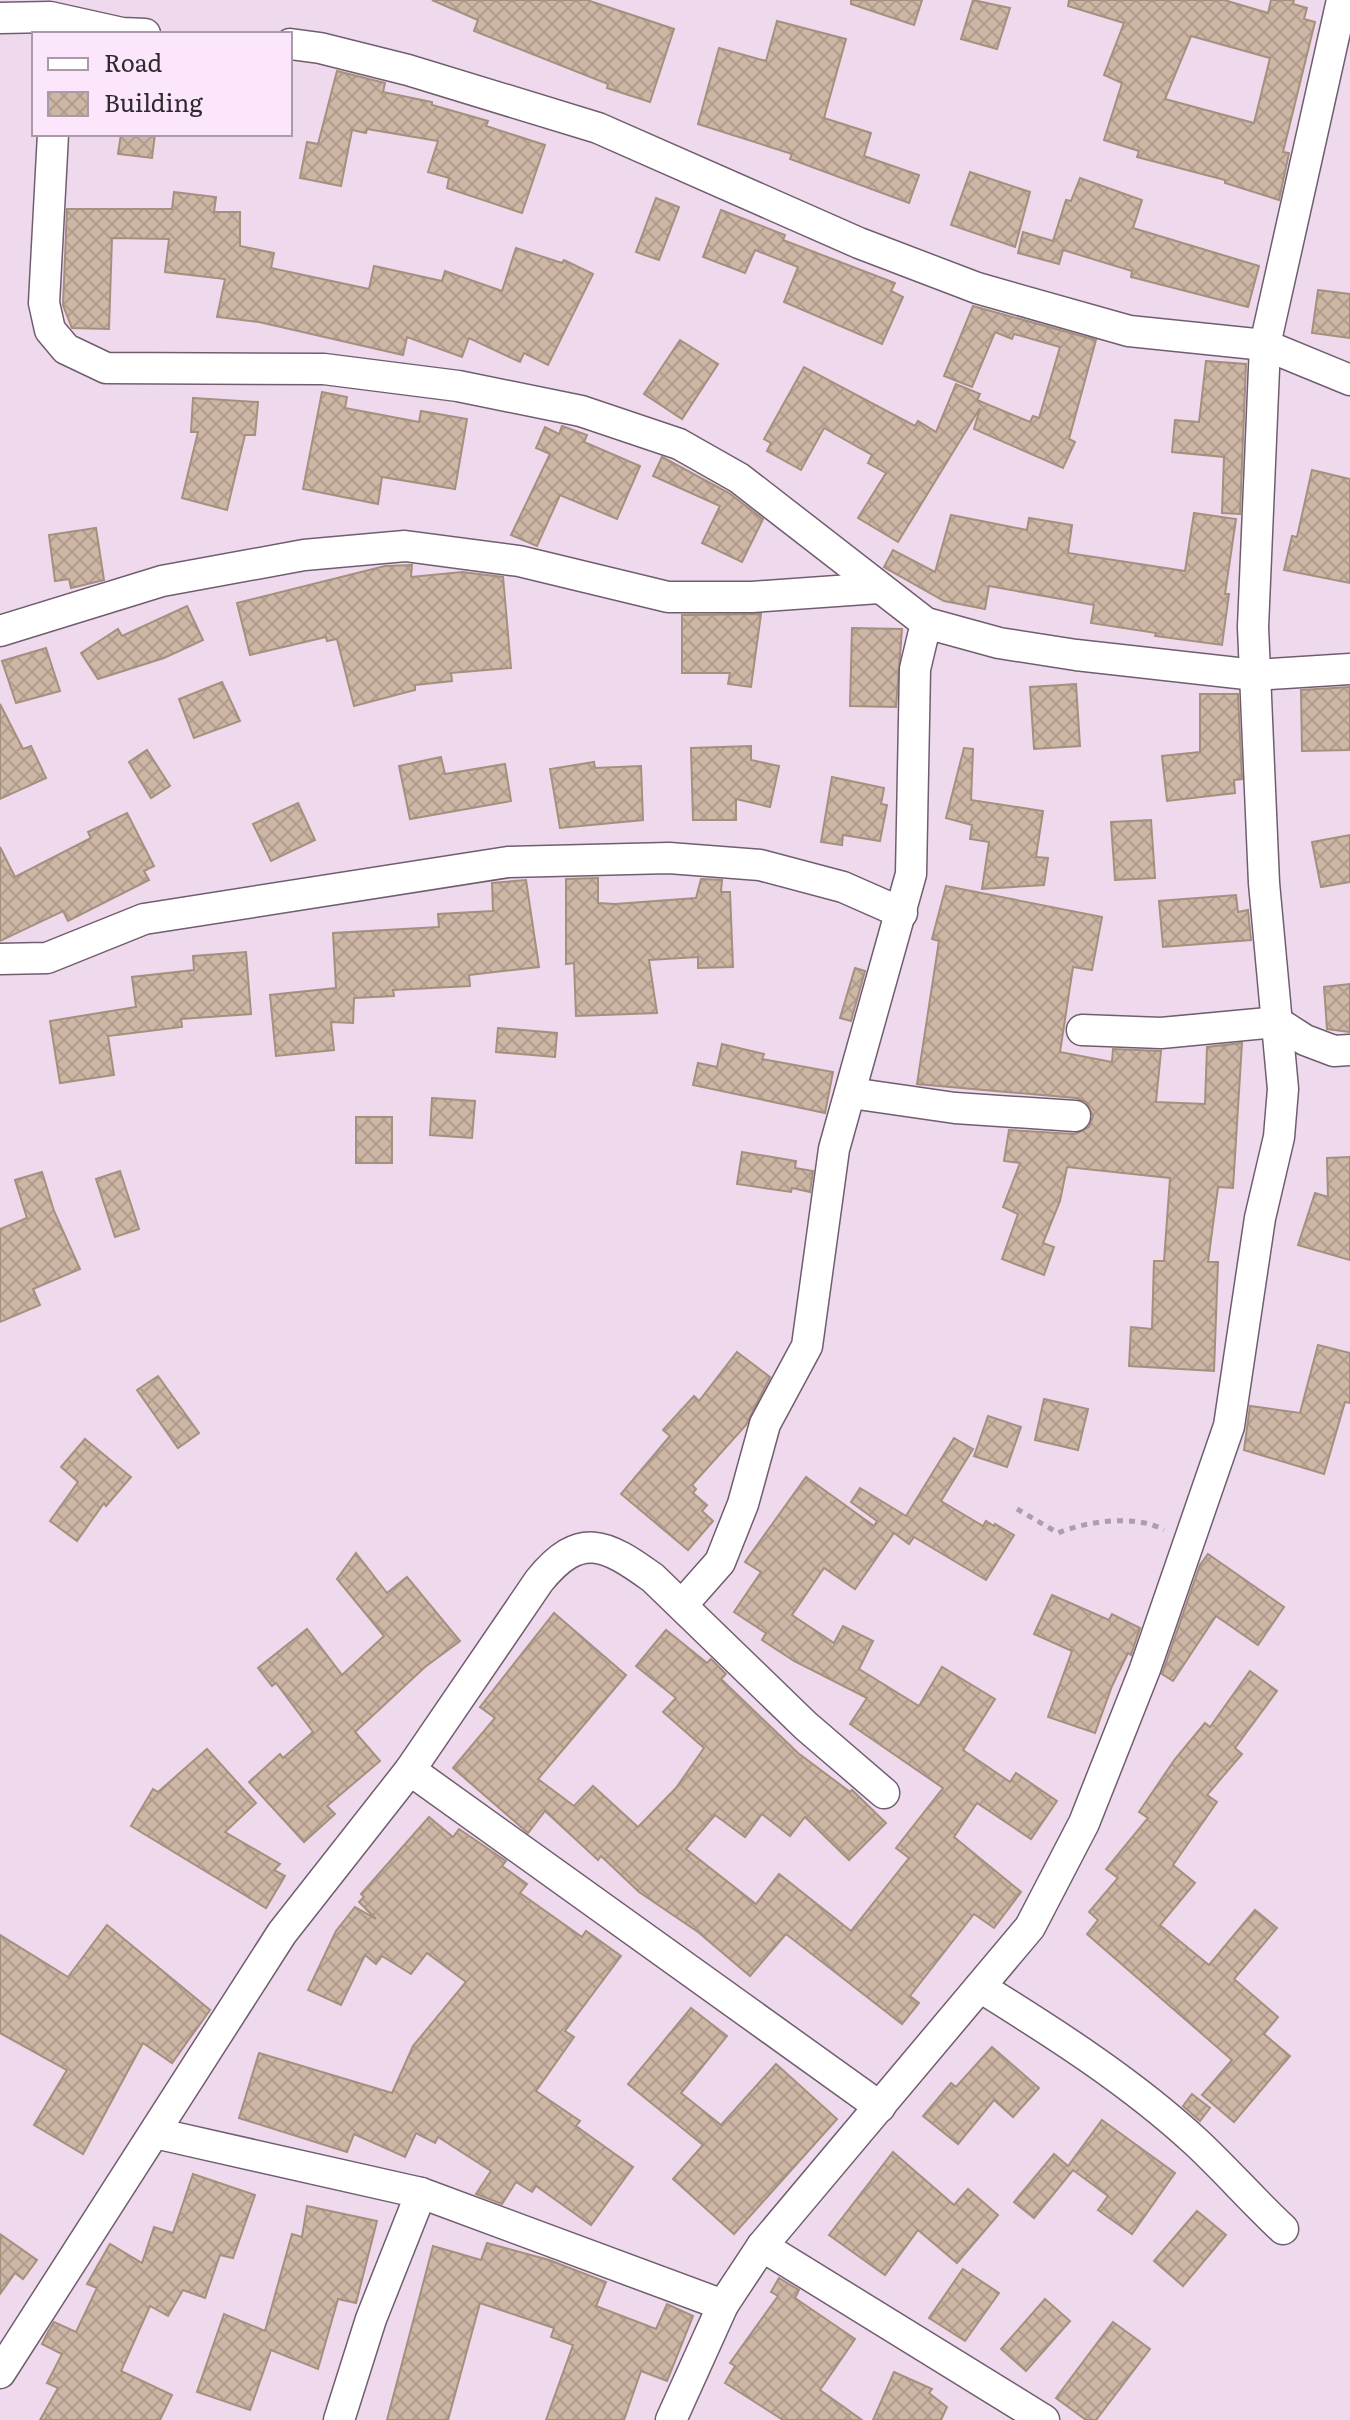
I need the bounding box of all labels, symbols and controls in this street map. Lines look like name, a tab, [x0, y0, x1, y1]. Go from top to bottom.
legend	[32, 32, 292, 136]
text: Road	[104, 44, 163, 79]
text: Building	[104, 84, 203, 119]

